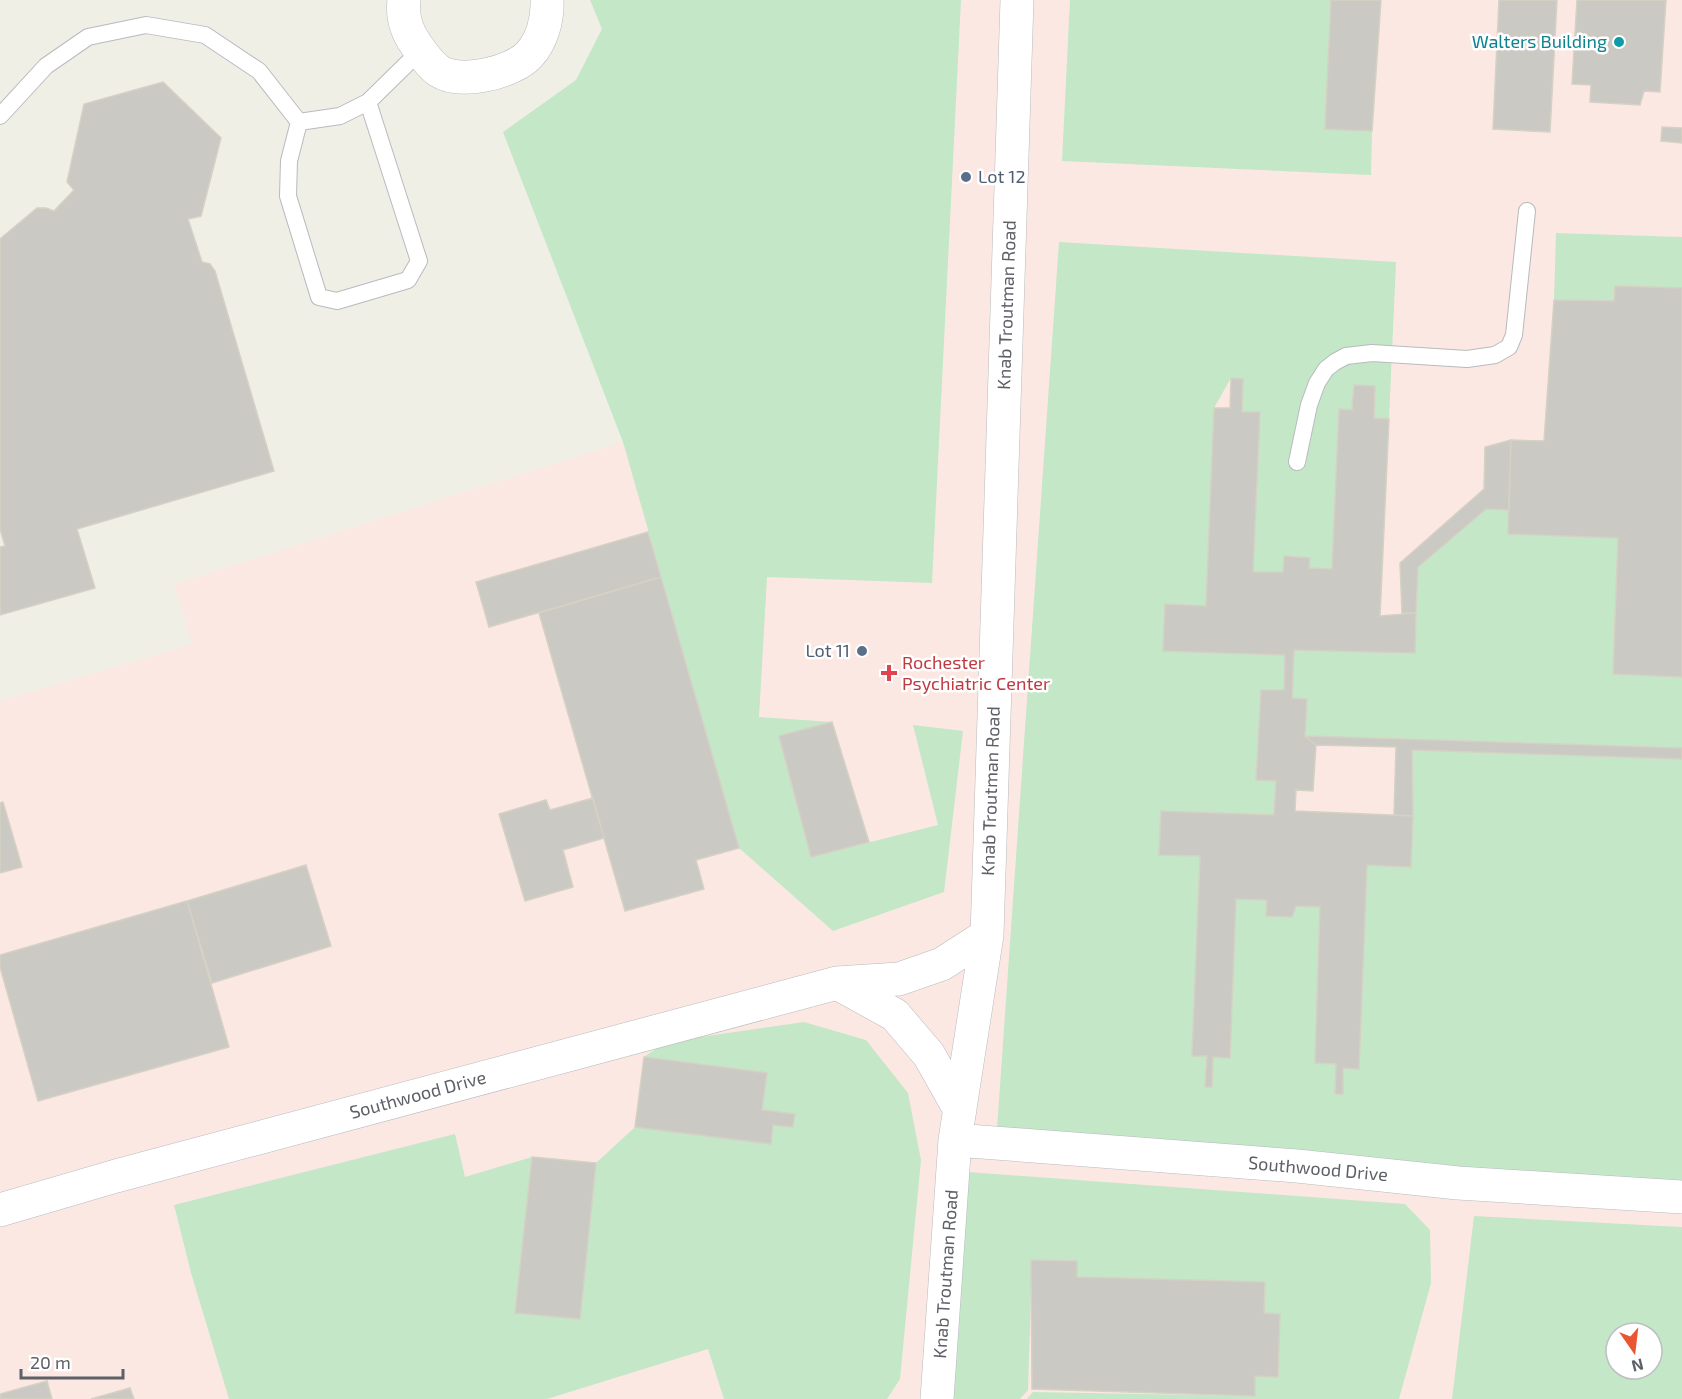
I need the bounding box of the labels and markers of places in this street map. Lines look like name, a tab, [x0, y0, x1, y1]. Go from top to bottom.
place label: Walters Building	[1472, 30, 1607, 52]
marker: Walters Building	[1612, 35, 1626, 49]
place label: Lot 12	[978, 165, 1026, 187]
marker: Lot 12	[959, 170, 973, 184]
place label: Lot 11	[805, 639, 850, 661]
marker: Lot 11	[855, 644, 869, 658]
place label: Rochester Psychiatric Center	[902, 651, 1050, 694]
marker: Rochester Psychiatric Center	[880, 664, 898, 682]

